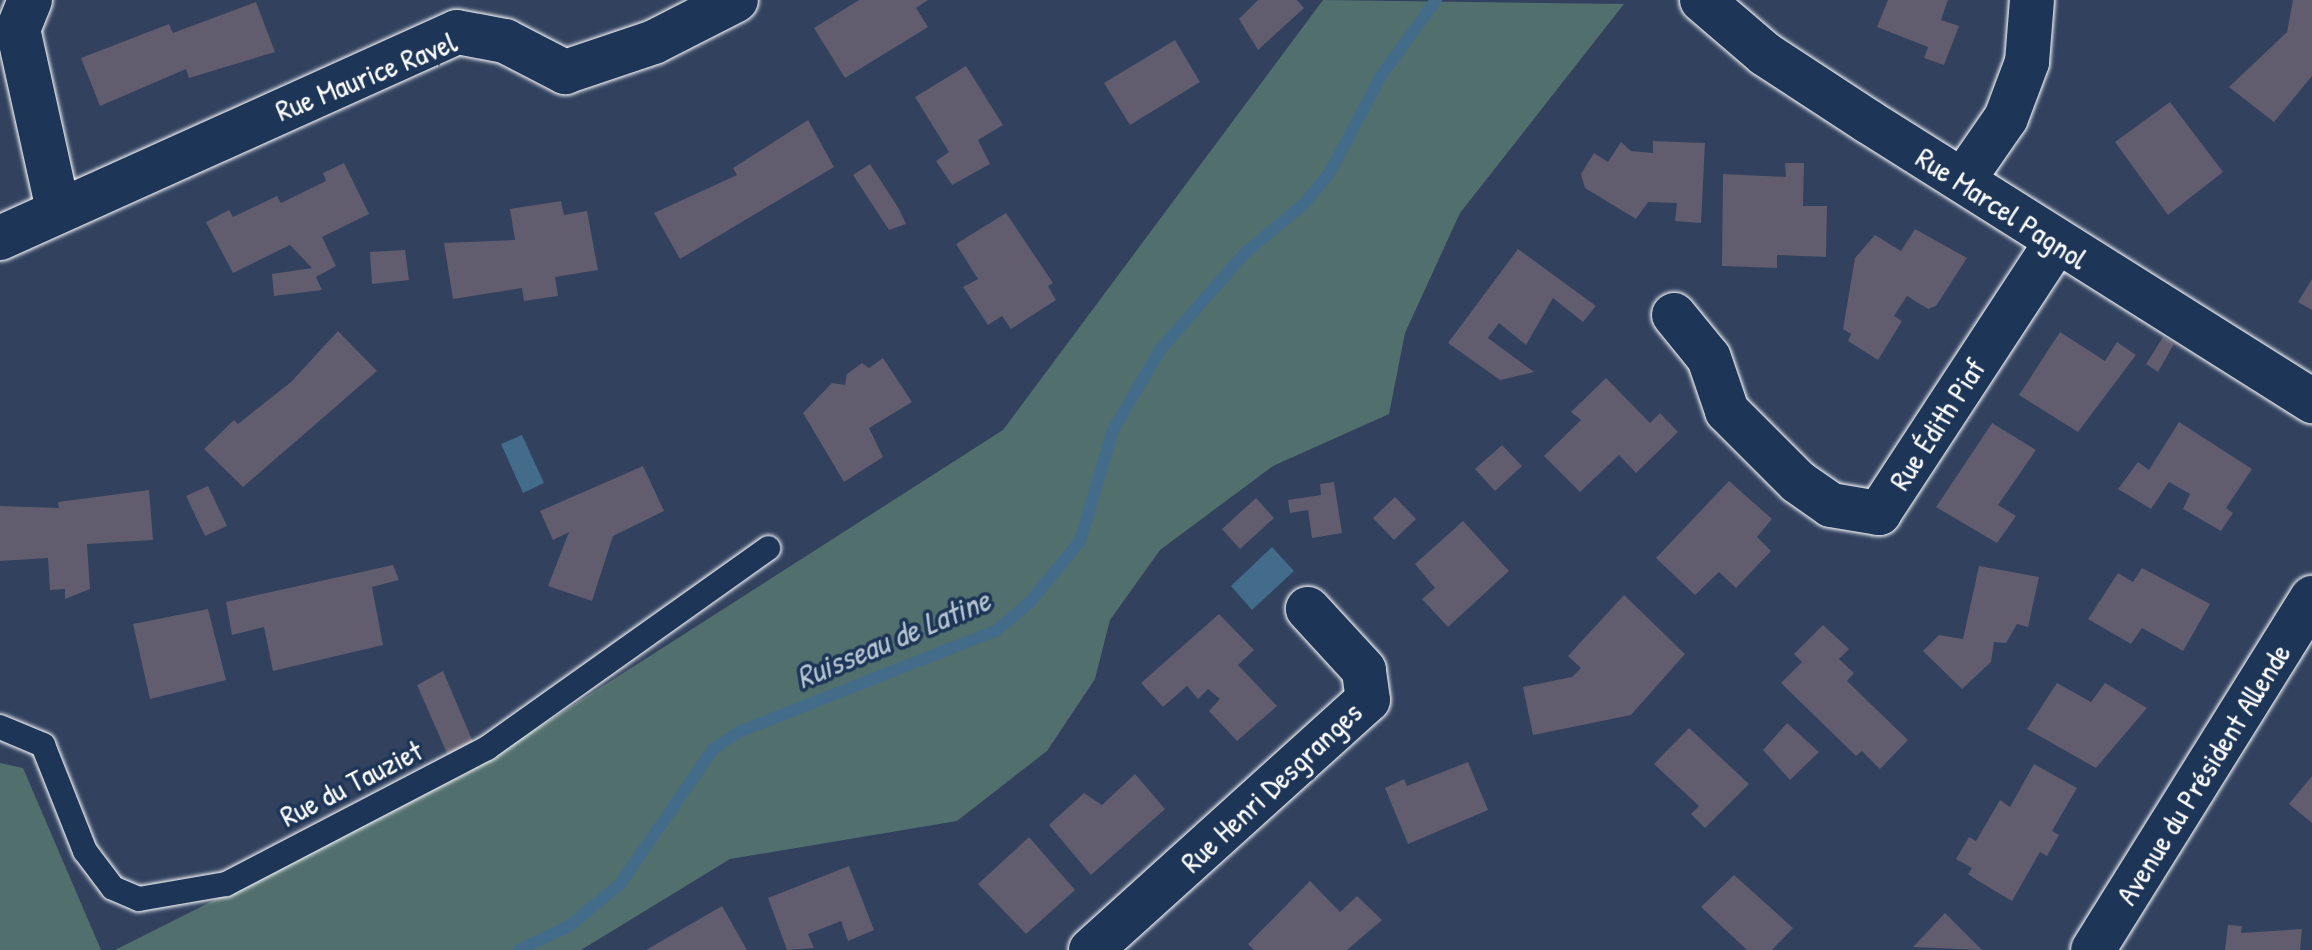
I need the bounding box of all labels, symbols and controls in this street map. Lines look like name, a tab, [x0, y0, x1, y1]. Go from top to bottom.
street label: Rue Maurice Ravel	[270, 23, 462, 129]
street label: Rue Marcel Pagnol	[1909, 139, 2095, 277]
street label: Rue Édith Piaf	[1881, 351, 1993, 497]
water label: Ruisseau de Latine	[790, 581, 996, 697]
street label: Avenue du Président Allende	[2108, 637, 2298, 911]
street label: Rue Henri Desgranges	[1173, 694, 1369, 880]
street label: Rue du Tauziet	[274, 732, 428, 834]

